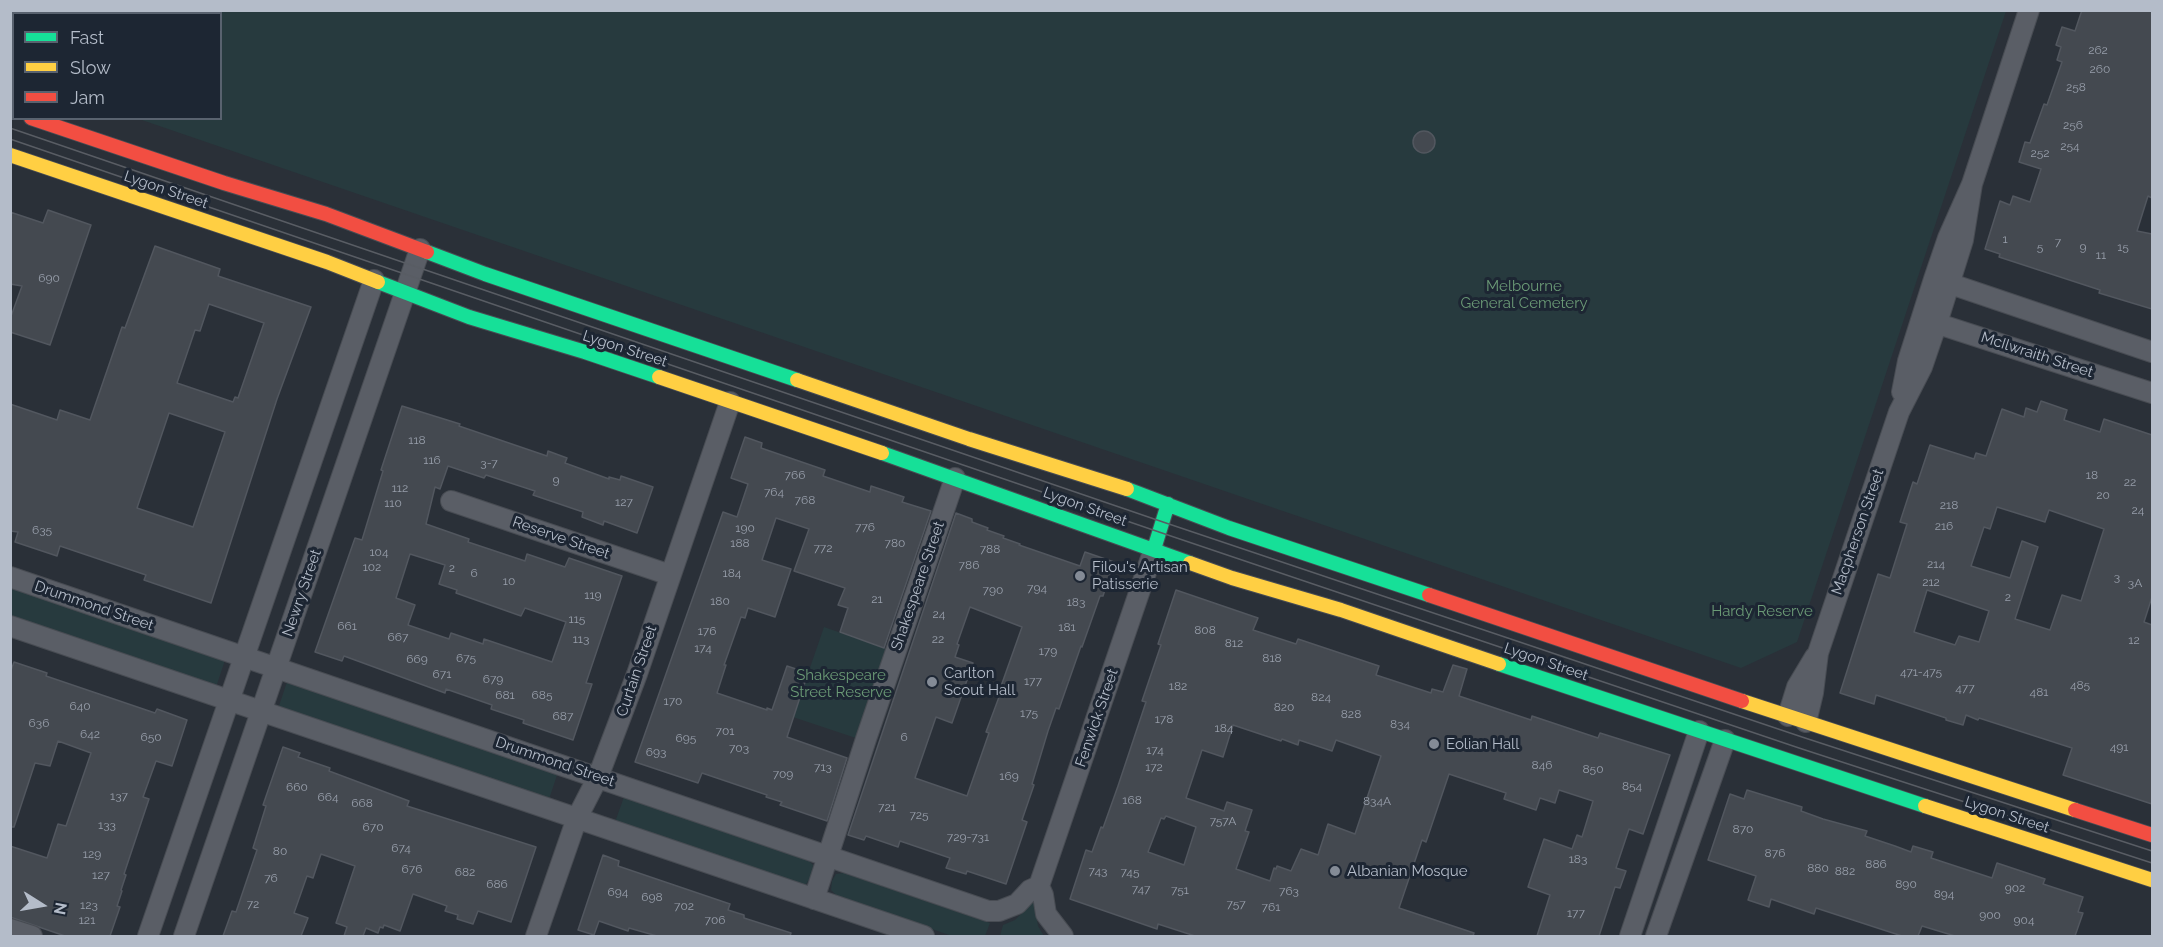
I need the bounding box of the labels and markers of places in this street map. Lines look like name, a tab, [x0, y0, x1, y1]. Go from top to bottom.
place label: Filou's Artisan Patisserie	[1092, 558, 1188, 593]
marker: Filou's Artisan Patisserie	[1073, 569, 1087, 583]
place label: Carlton Scout Hall	[944, 664, 1015, 699]
marker: Carlton Scout Hall	[925, 675, 939, 689]
place label: Eolian Hall	[1446, 735, 1519, 753]
marker: Eolian Hall	[1427, 737, 1441, 751]
place label: Albanian Mosque	[1347, 862, 1468, 880]
marker: Albanian Mosque	[1328, 864, 1342, 878]

